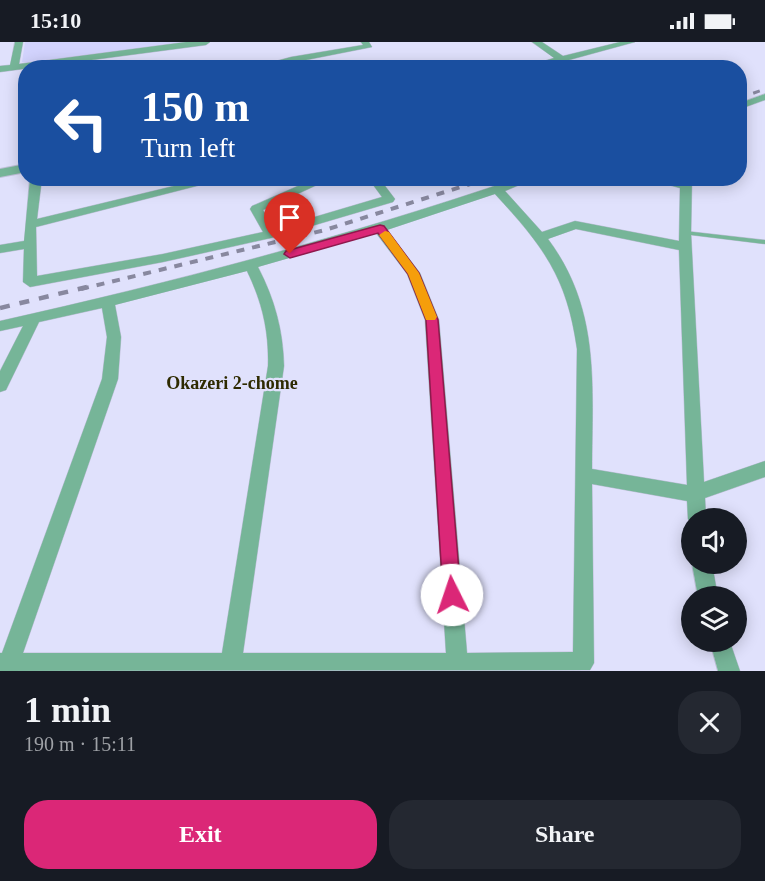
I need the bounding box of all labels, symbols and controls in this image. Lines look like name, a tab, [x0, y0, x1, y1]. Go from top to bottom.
text: 15:10	[30, 8, 81, 33]
icon: left	[42, 84, 120, 162]
text: 150 m	[141, 84, 250, 130]
text: Turn left	[141, 133, 235, 163]
pin	[264, 192, 315, 254]
icon: arrive	[273, 201, 306, 234]
district label: Okazeri 2-chome	[166, 373, 298, 393]
map controls	[681, 508, 747, 652]
button: sound	[681, 508, 747, 574]
position arrow	[420, 563, 484, 627]
button: layers	[681, 586, 747, 652]
text: 1 min	[24, 690, 111, 730]
button: close	[678, 691, 741, 754]
text: 190 m · 15:11	[24, 733, 136, 755]
button: Exit	[24, 800, 377, 869]
button: Share	[389, 800, 741, 869]

